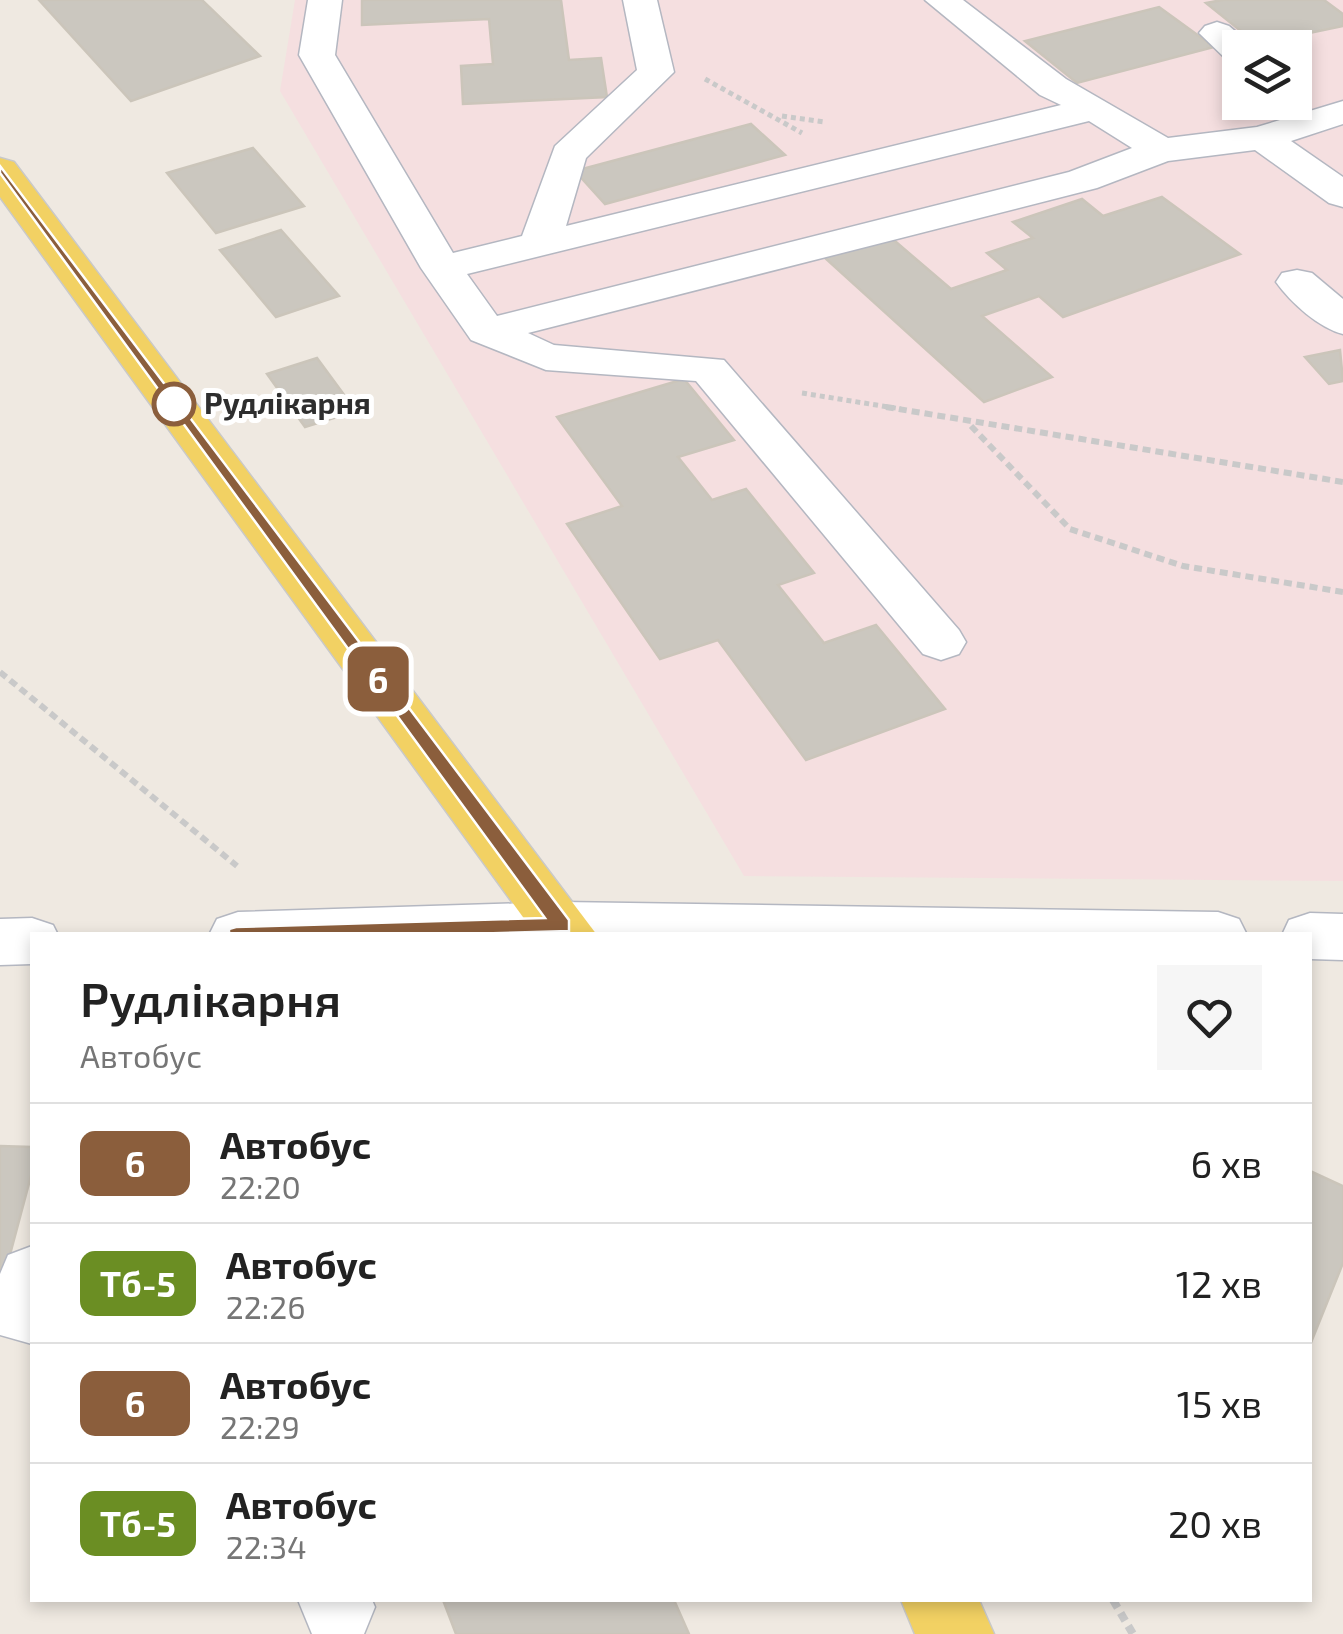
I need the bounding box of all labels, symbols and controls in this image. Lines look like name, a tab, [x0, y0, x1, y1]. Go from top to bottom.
map controls	[1222, 30, 1312, 120]
button: layers	[1222, 30, 1312, 120]
marker: Рудлікарня	[153, 383, 195, 425]
place label: Рудлікарня	[204, 384, 371, 421]
line badge: 6	[346, 646, 410, 712]
text: 6	[368, 658, 388, 700]
button: heart	[1157, 965, 1262, 1070]
text: Рудлікарня	[80, 969, 341, 1027]
text: Автобус	[80, 1036, 202, 1074]
text: Автобус	[220, 1121, 371, 1167]
text: 6 хв	[1191, 1140, 1262, 1186]
text: 6	[125, 1142, 145, 1184]
text: 22:20	[220, 1167, 301, 1205]
text: Автобус	[226, 1241, 377, 1287]
text: 12 хв	[1176, 1260, 1262, 1306]
text: Тб-5	[100, 1262, 176, 1304]
text: 22:26	[226, 1287, 306, 1325]
text: Автобус	[220, 1361, 371, 1407]
text: 15 хв	[1177, 1380, 1262, 1426]
text: 6	[125, 1382, 145, 1424]
text: 22:29	[220, 1407, 300, 1445]
text: Автобус	[226, 1481, 377, 1527]
text: 20 хв	[1168, 1500, 1262, 1546]
text: Тб-5	[100, 1502, 176, 1544]
text: 22:34	[226, 1527, 307, 1565]

